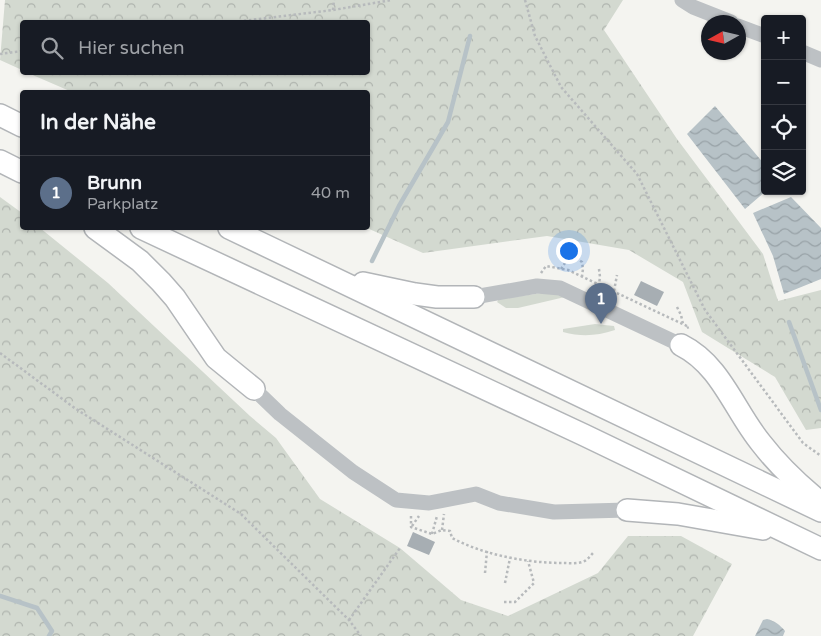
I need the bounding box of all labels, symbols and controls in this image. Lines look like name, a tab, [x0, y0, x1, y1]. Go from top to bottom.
north arrow	[701, 15, 746, 60]
map controls	[761, 15, 806, 195]
button: +	[761, 15, 806, 60]
search box	[20, 20, 370, 75]
icon: search	[38, 34, 66, 62]
text: Hier suchen	[78, 37, 185, 59]
button: −	[761, 60, 806, 105]
button: locate	[761, 105, 806, 150]
text: In der Nähe	[40, 110, 156, 135]
button: layers	[761, 150, 806, 195]
text: Brunn	[87, 172, 142, 194]
text: 1	[51, 183, 61, 203]
text: 40 m	[311, 183, 350, 203]
text: Parkplatz	[87, 194, 158, 214]
your location	[556, 238, 582, 264]
pin: 1	[585, 283, 617, 324]

